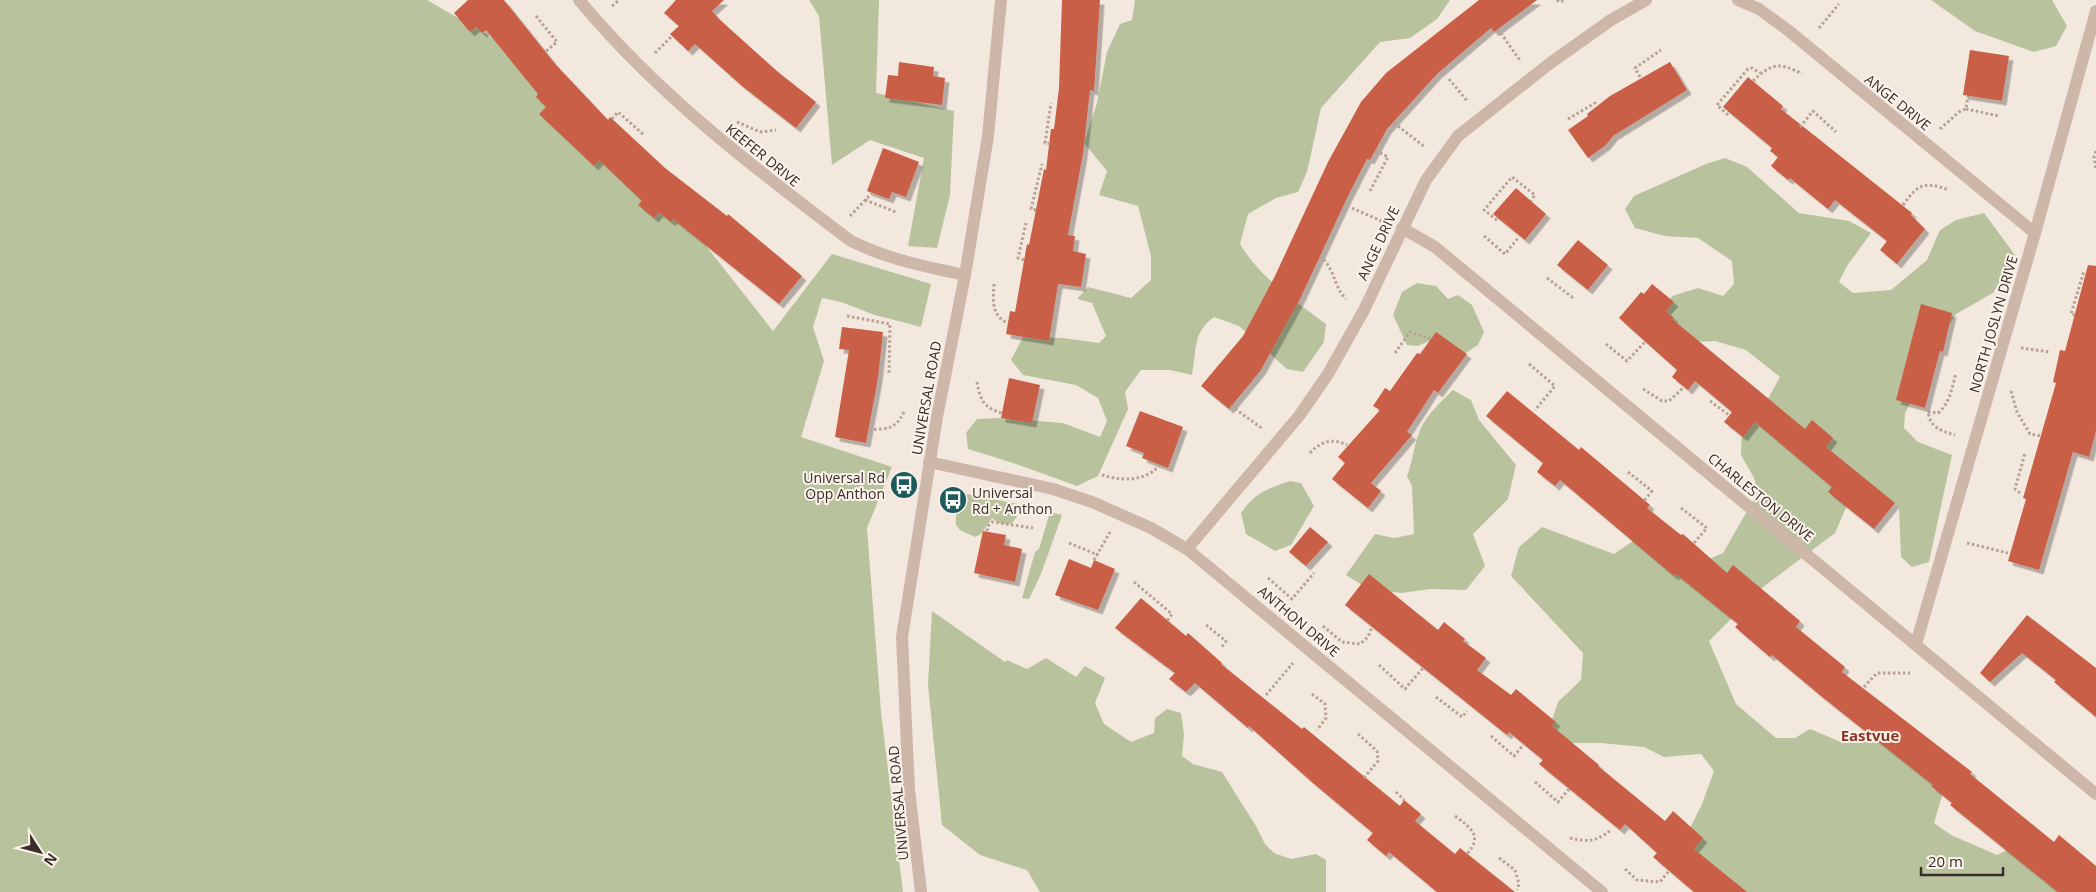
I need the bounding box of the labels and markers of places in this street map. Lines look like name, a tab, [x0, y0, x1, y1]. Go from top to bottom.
place label: Universal Rd Opp Anthon	[803, 468, 885, 503]
bus stop icon: Universal Rd Opp Anthon	[889, 470, 919, 500]
place label: Universal Rd + Anthon	[972, 483, 1053, 518]
bus stop icon: Universal Rd + Anthon	[938, 485, 968, 515]

